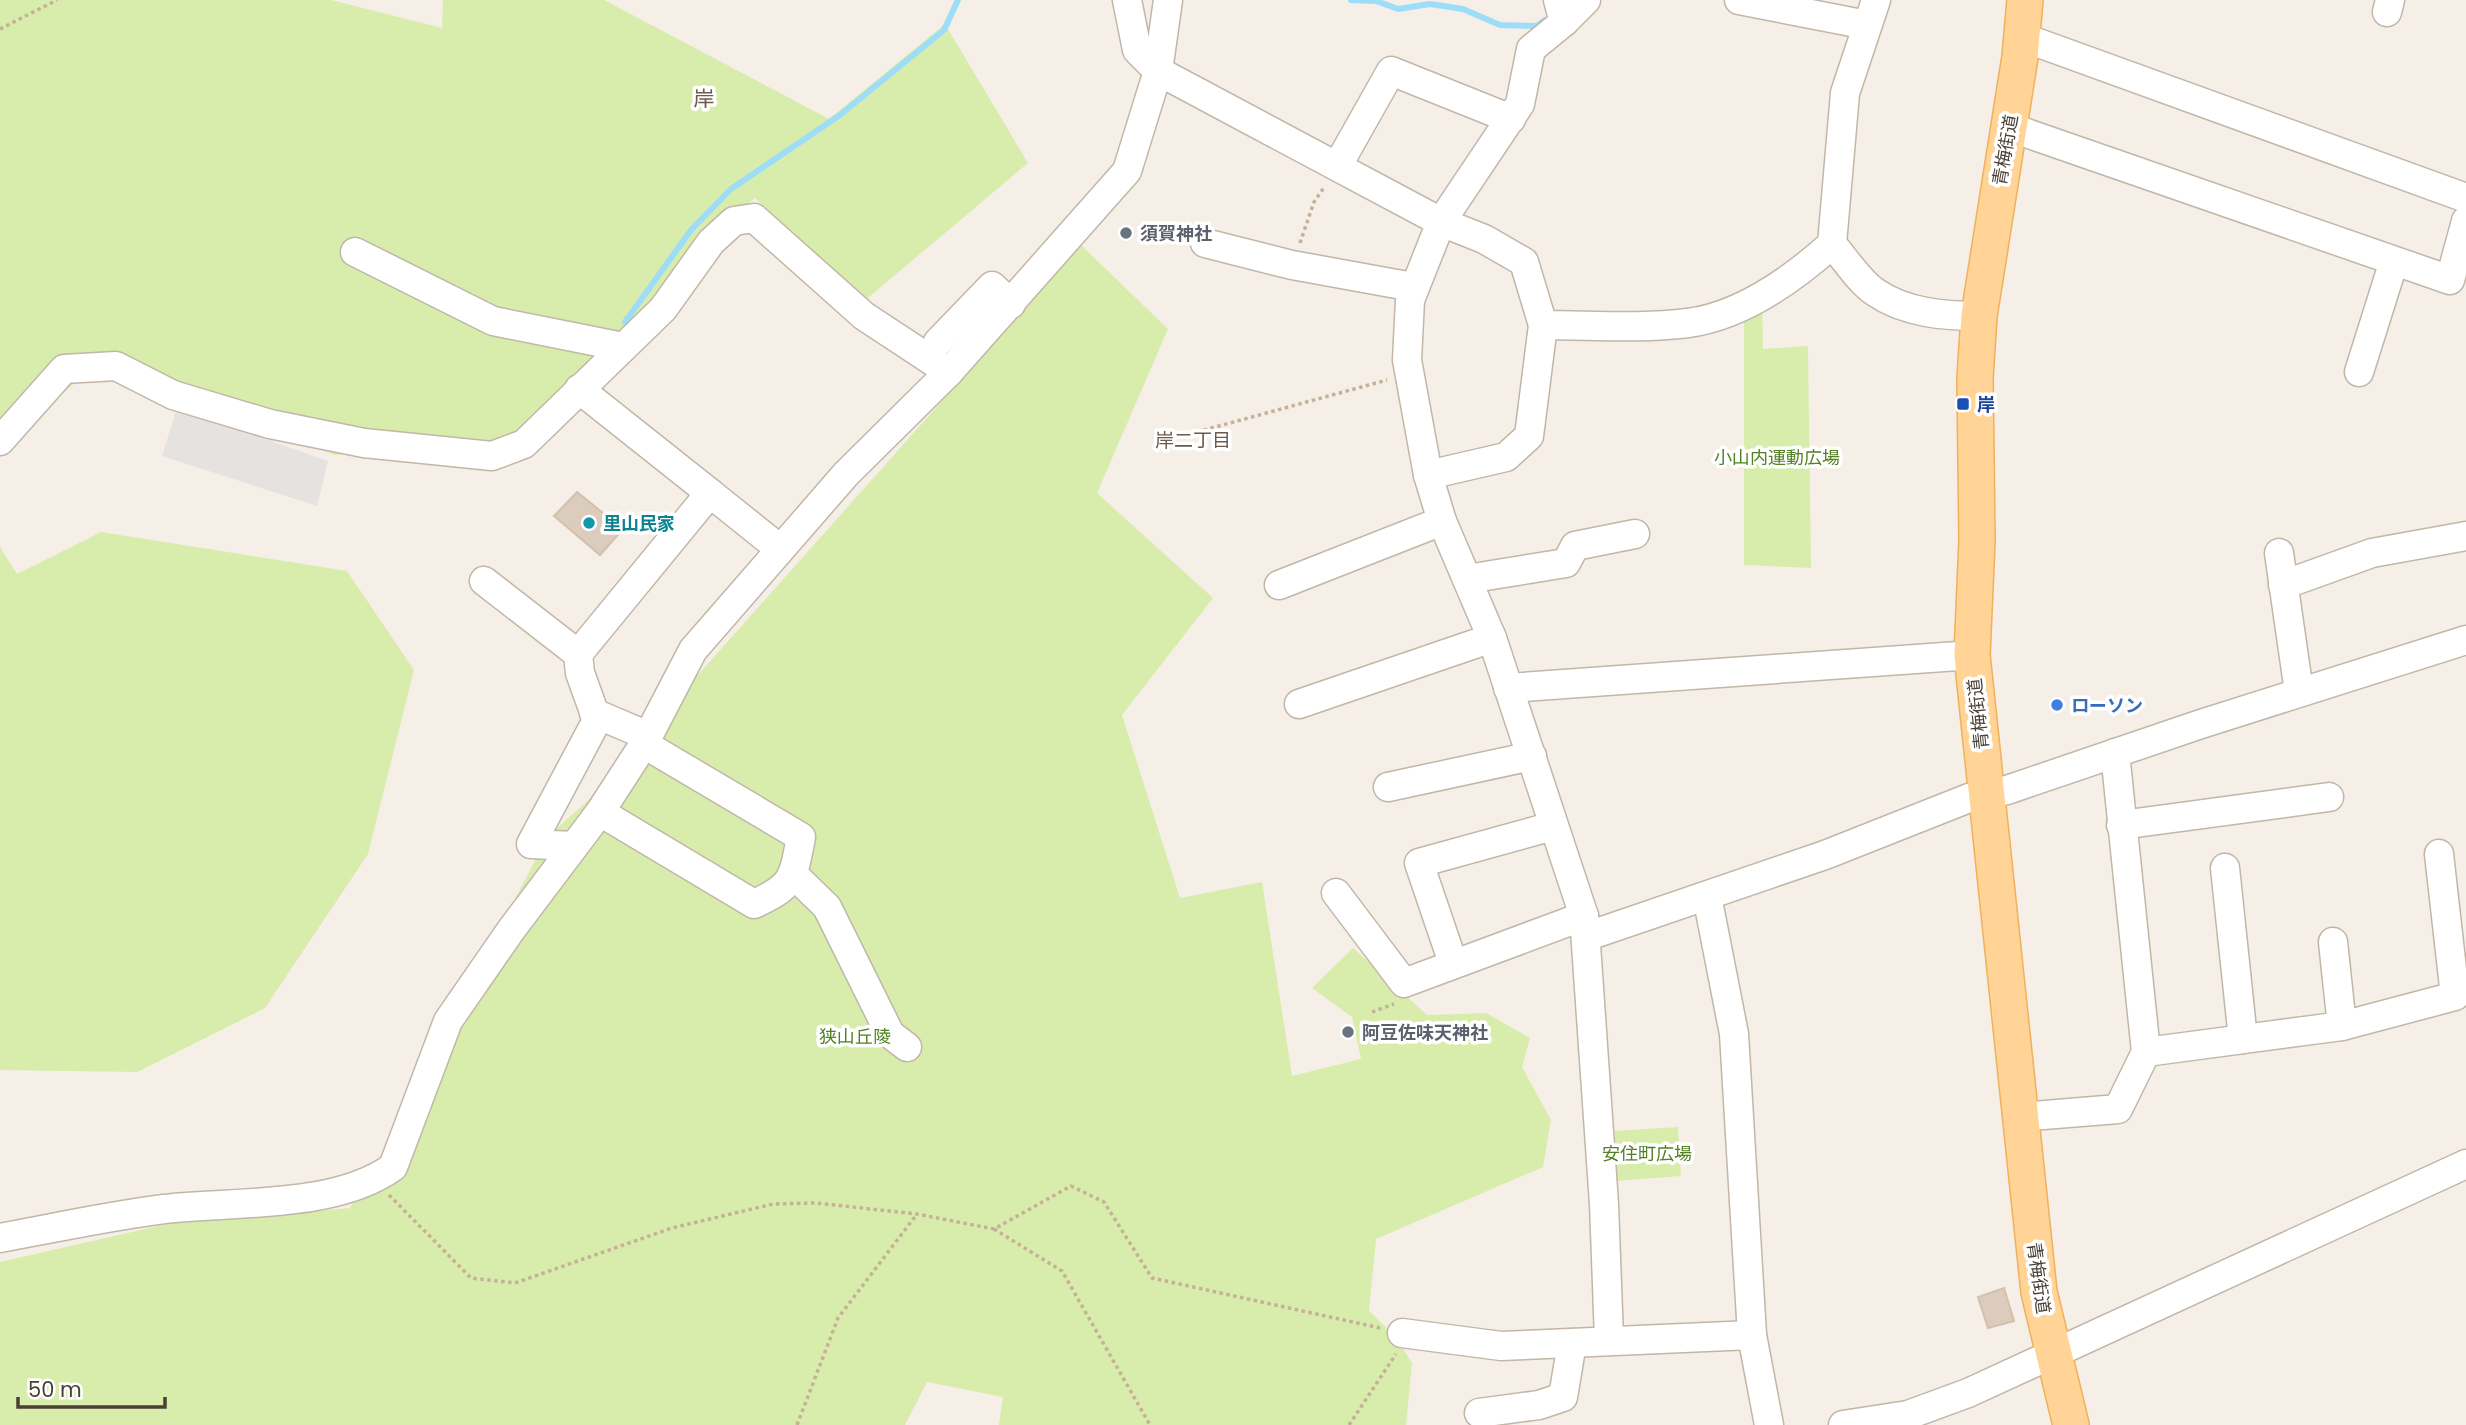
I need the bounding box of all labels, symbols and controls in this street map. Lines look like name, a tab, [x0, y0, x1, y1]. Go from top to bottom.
district label: 岸	[694, 84, 715, 113]
street label: 青梅街道	[1986, 112, 2024, 188]
place label: 須賀神社	[1140, 221, 1212, 246]
marker: 須賀神社	[1118, 225, 1134, 241]
place label: 岸	[1977, 392, 1995, 417]
marker: 岸	[1955, 396, 1971, 412]
district label: 岸二丁目	[1155, 427, 1231, 454]
park label: 小山内運動広場	[1714, 445, 1840, 470]
place label: 里山民家	[603, 511, 675, 536]
marker: 里山民家	[581, 515, 597, 531]
street label: 青梅街道	[1962, 677, 1994, 751]
place label: ローソン	[2071, 693, 2143, 718]
marker: ローソン	[2049, 697, 2065, 713]
place label: 阿豆佐味天神社	[1362, 1020, 1488, 1045]
park label: 狭山丘陵	[819, 1024, 891, 1049]
marker: 阿豆佐味天神社	[1340, 1024, 1356, 1040]
park label: 安住町広場	[1602, 1141, 1692, 1166]
street label: 青梅街道	[2022, 1241, 2056, 1315]
scale bar	[18, 1366, 164, 1410]
text: 50 m	[28, 1375, 82, 1404]

